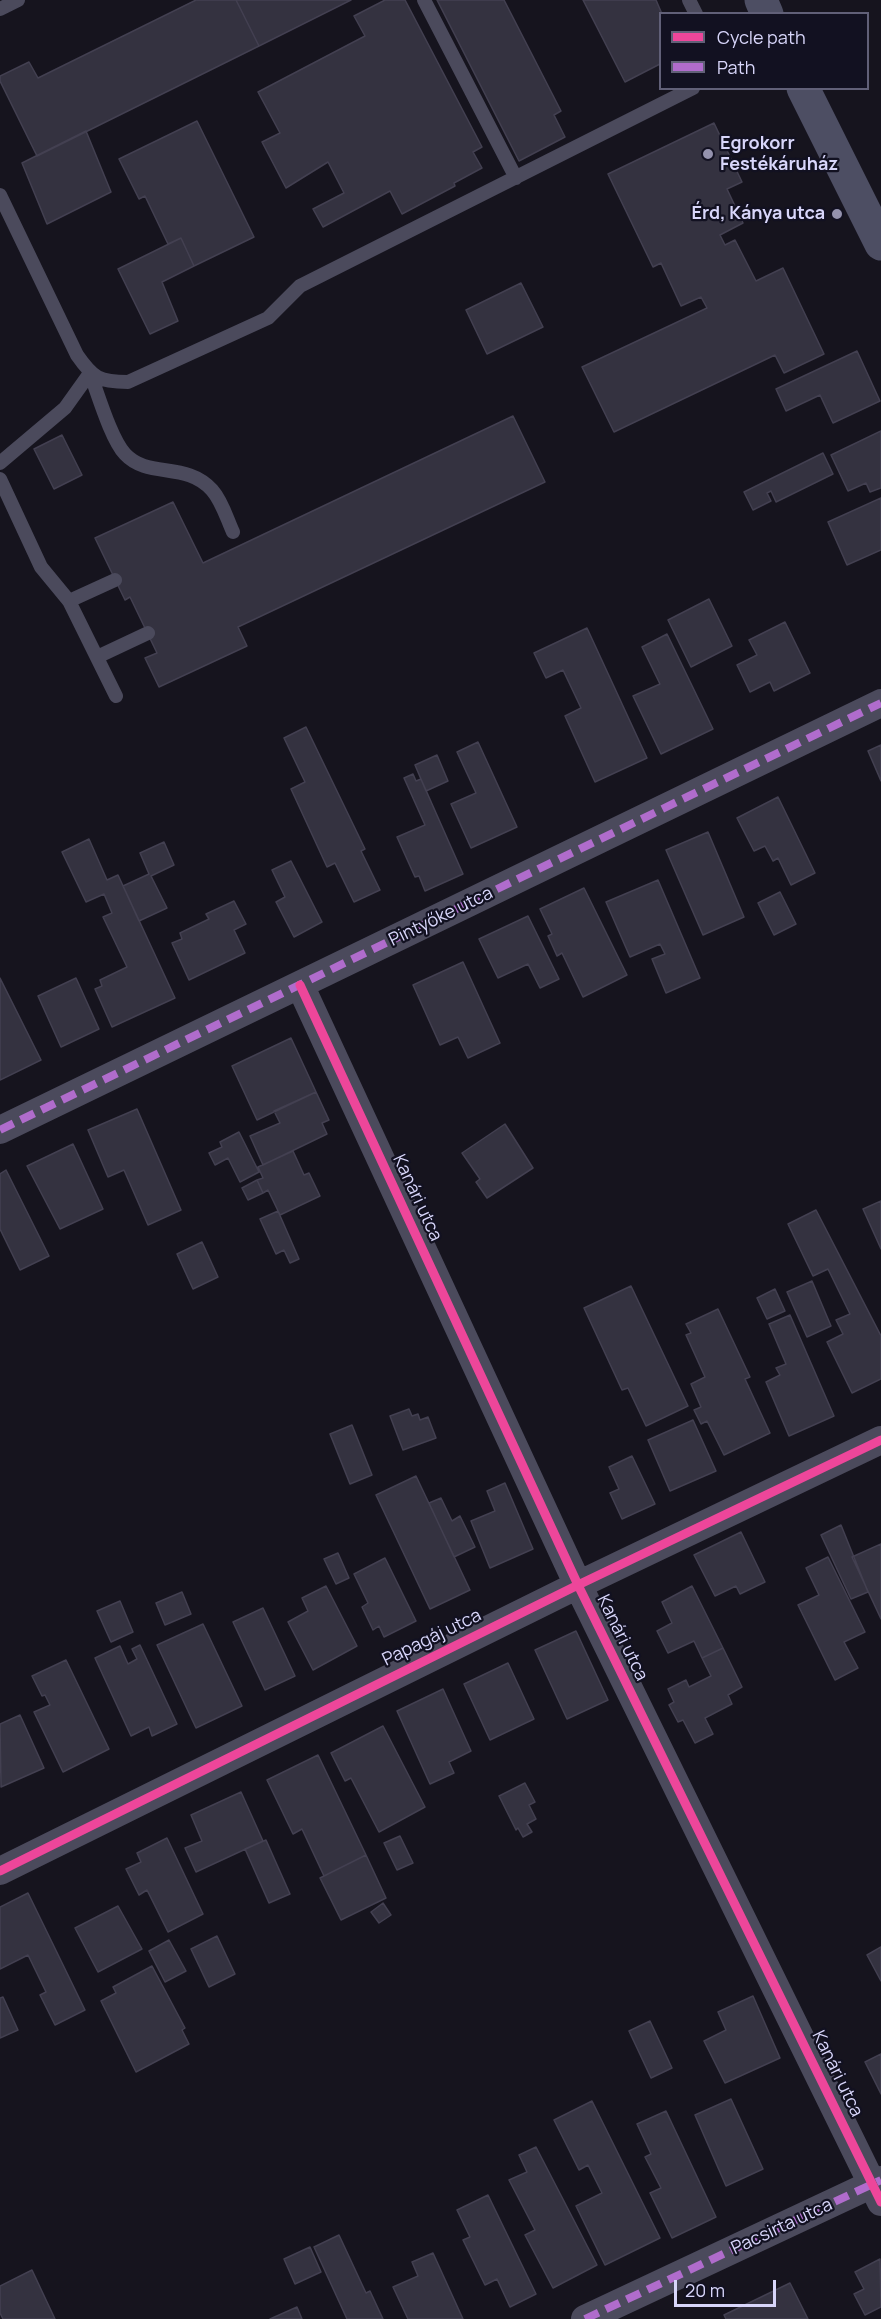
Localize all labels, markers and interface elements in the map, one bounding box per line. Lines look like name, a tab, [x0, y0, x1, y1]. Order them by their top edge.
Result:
legend	[659, 12, 869, 90]
text: Cycle path	[717, 25, 806, 49]
text: Path	[717, 55, 755, 79]
place label: Egrokorr Festékáruház	[720, 133, 838, 176]
marker: Egrokorr Festékáruház	[701, 147, 715, 161]
place label: Érd, Kánya utca	[692, 203, 825, 225]
marker: Érd, Kánya utca	[830, 207, 844, 221]
street label: Pintyőke utca	[386, 883, 496, 951]
street label: Kanári utca	[388, 1151, 446, 1245]
street label: Kanári utca	[592, 1591, 652, 1685]
street label: Papagáj utca	[379, 1605, 485, 1671]
street label: Kanári utca	[807, 2027, 867, 2121]
street label: Pacsirta utca	[728, 2194, 836, 2260]
scale bar	[677, 2268, 779, 2306]
text: 20 m	[685, 2278, 725, 2302]

